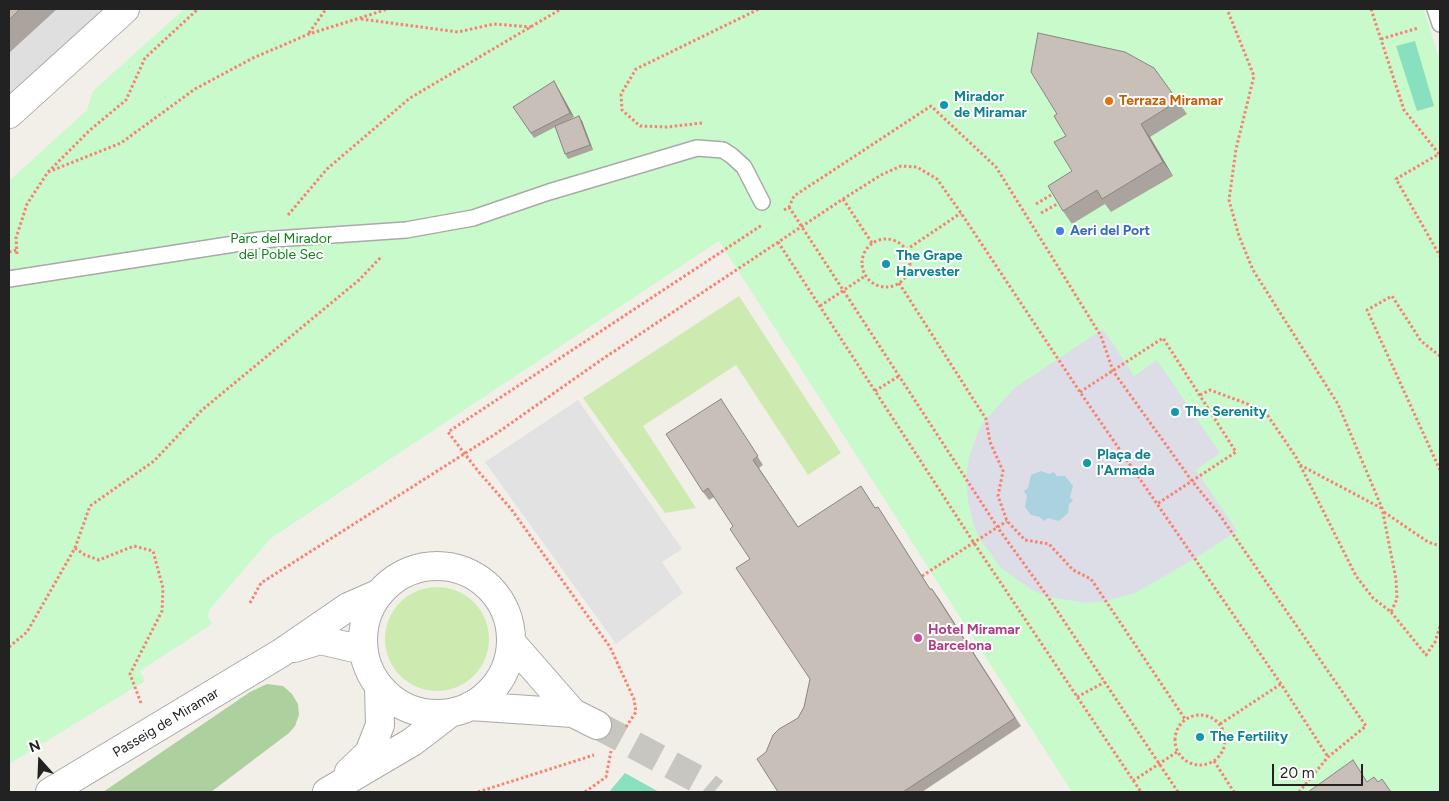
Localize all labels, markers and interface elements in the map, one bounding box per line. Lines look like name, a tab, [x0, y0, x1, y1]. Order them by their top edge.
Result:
place label: Mirador de Miramar	[954, 89, 1027, 121]
place label: Terraza Miramar	[1119, 93, 1223, 109]
marker: Terraza Miramar	[1103, 95, 1115, 107]
marker: Mirador de Miramar	[938, 99, 950, 111]
place label: Aeri del Port	[1070, 223, 1150, 239]
marker: Aeri del Port	[1054, 225, 1066, 237]
park label: Parc del Mirador del Poble Sec	[230, 231, 332, 264]
place label: The Grape Harvester	[896, 248, 963, 280]
marker: The Grape Harvester	[880, 258, 892, 270]
place label: The Serenity	[1185, 404, 1267, 420]
marker: The Serenity	[1169, 406, 1181, 418]
place label: Plaça de l'Armada	[1097, 447, 1155, 480]
marker: Plaça de l'Armada	[1081, 457, 1093, 469]
place label: Hotel Miramar Barcelona	[928, 622, 1020, 654]
marker: Hotel Miramar Barcelona	[912, 632, 924, 644]
street label: Passeig de Miramar	[110, 685, 222, 761]
place label: The Fertility	[1210, 729, 1288, 745]
marker: The Fertility	[1194, 731, 1206, 743]
north arrow	[15, 736, 65, 786]
text: N	[27, 737, 43, 756]
scale bar	[1274, 754, 1365, 786]
text: 20 m	[1280, 764, 1314, 782]

